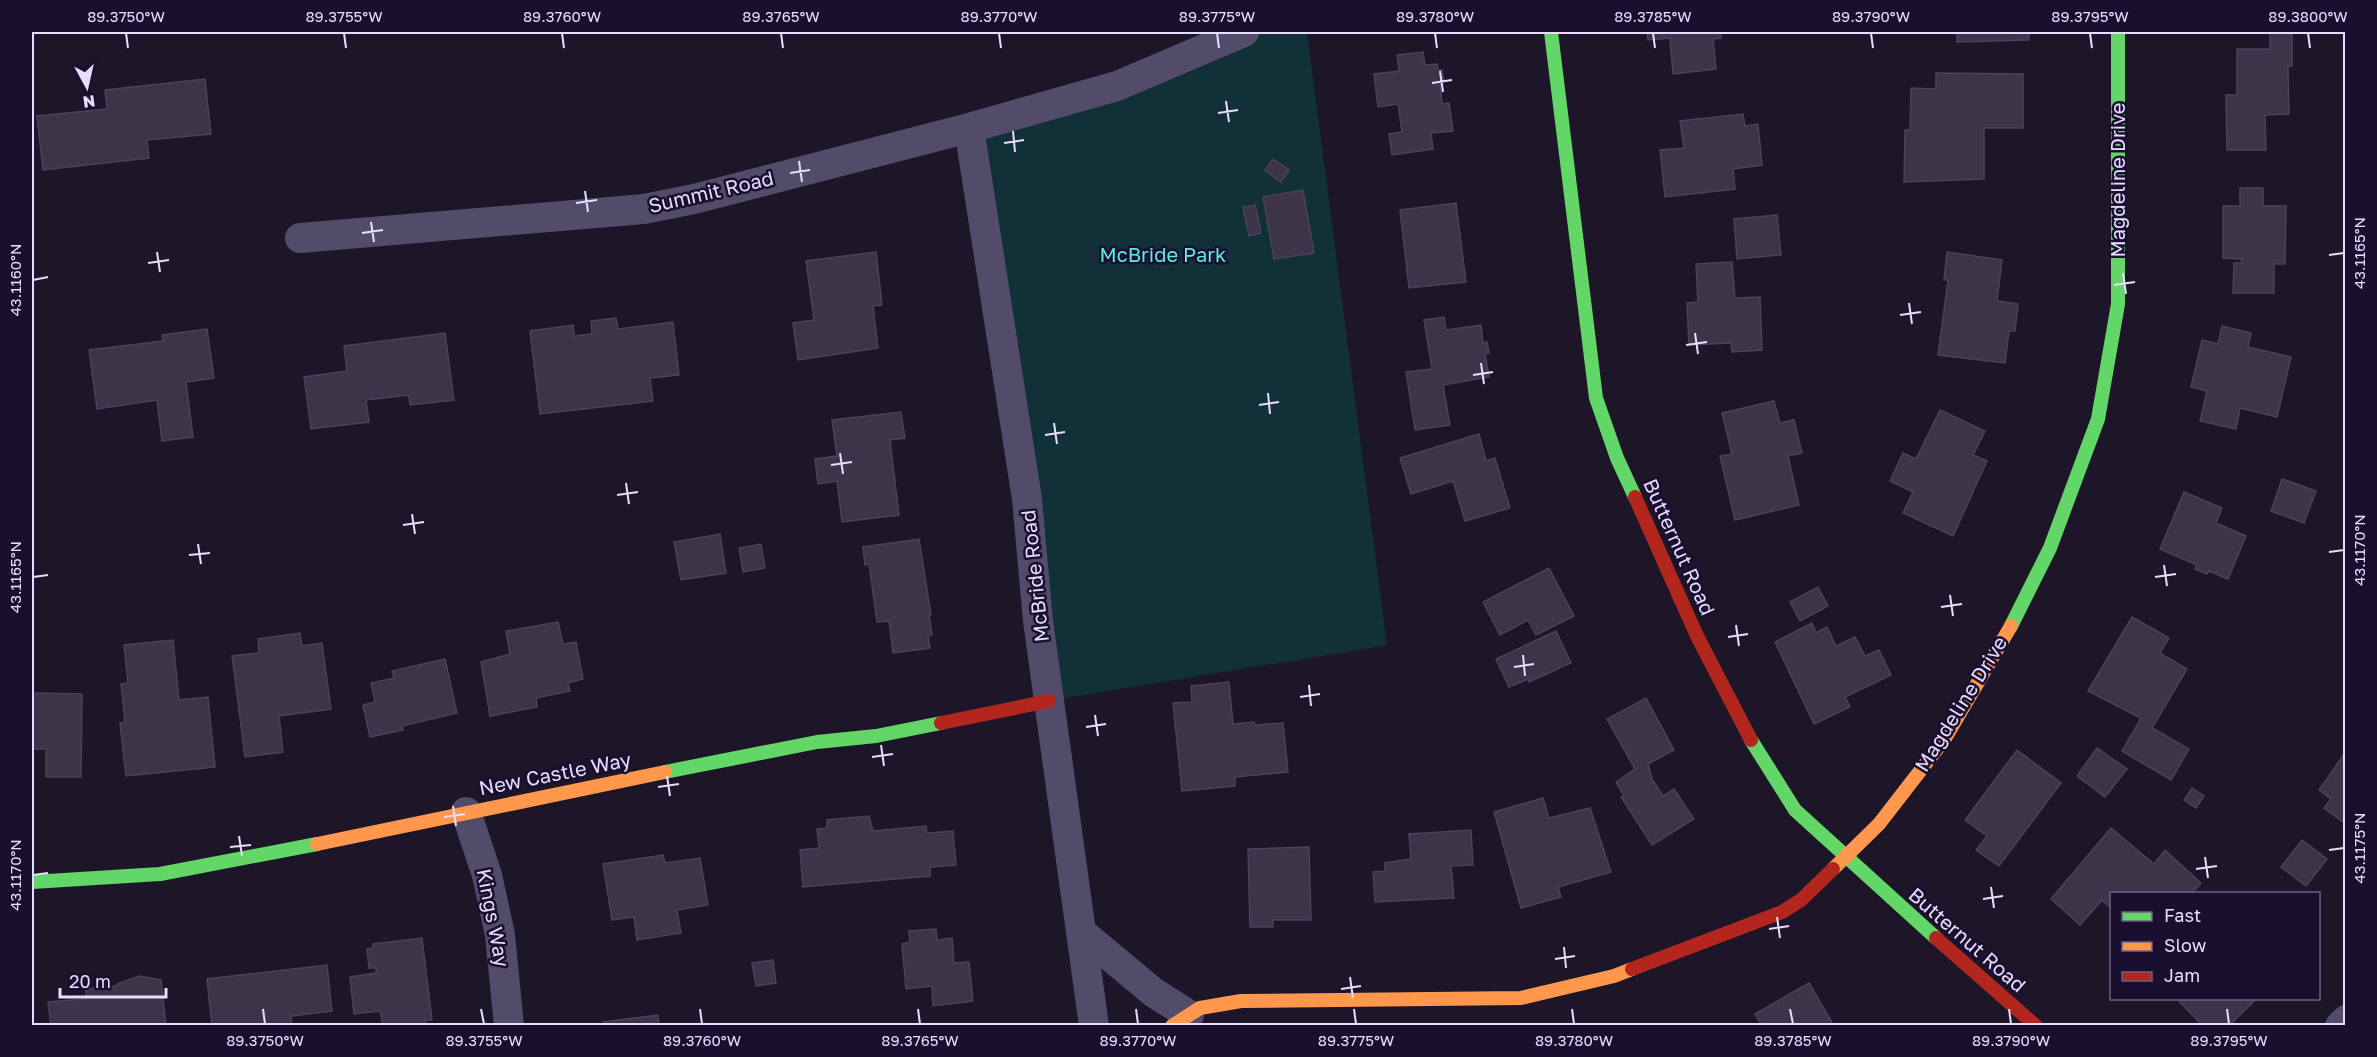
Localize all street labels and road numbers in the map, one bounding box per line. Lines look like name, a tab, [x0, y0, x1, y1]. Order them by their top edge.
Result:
street label: Magdeline Drive	[2105, 103, 2129, 257]
street label: Summit Road	[646, 165, 776, 217]
street label: Butternut Road	[1639, 475, 1721, 619]
street label: McBride Road	[1015, 509, 1053, 643]
street label: Magdeline Drive	[1909, 631, 2011, 776]
street label: New Castle Way	[477, 746, 633, 800]
street label: Kings Way	[473, 866, 515, 969]
street label: Butternut Road	[1904, 882, 2031, 997]

